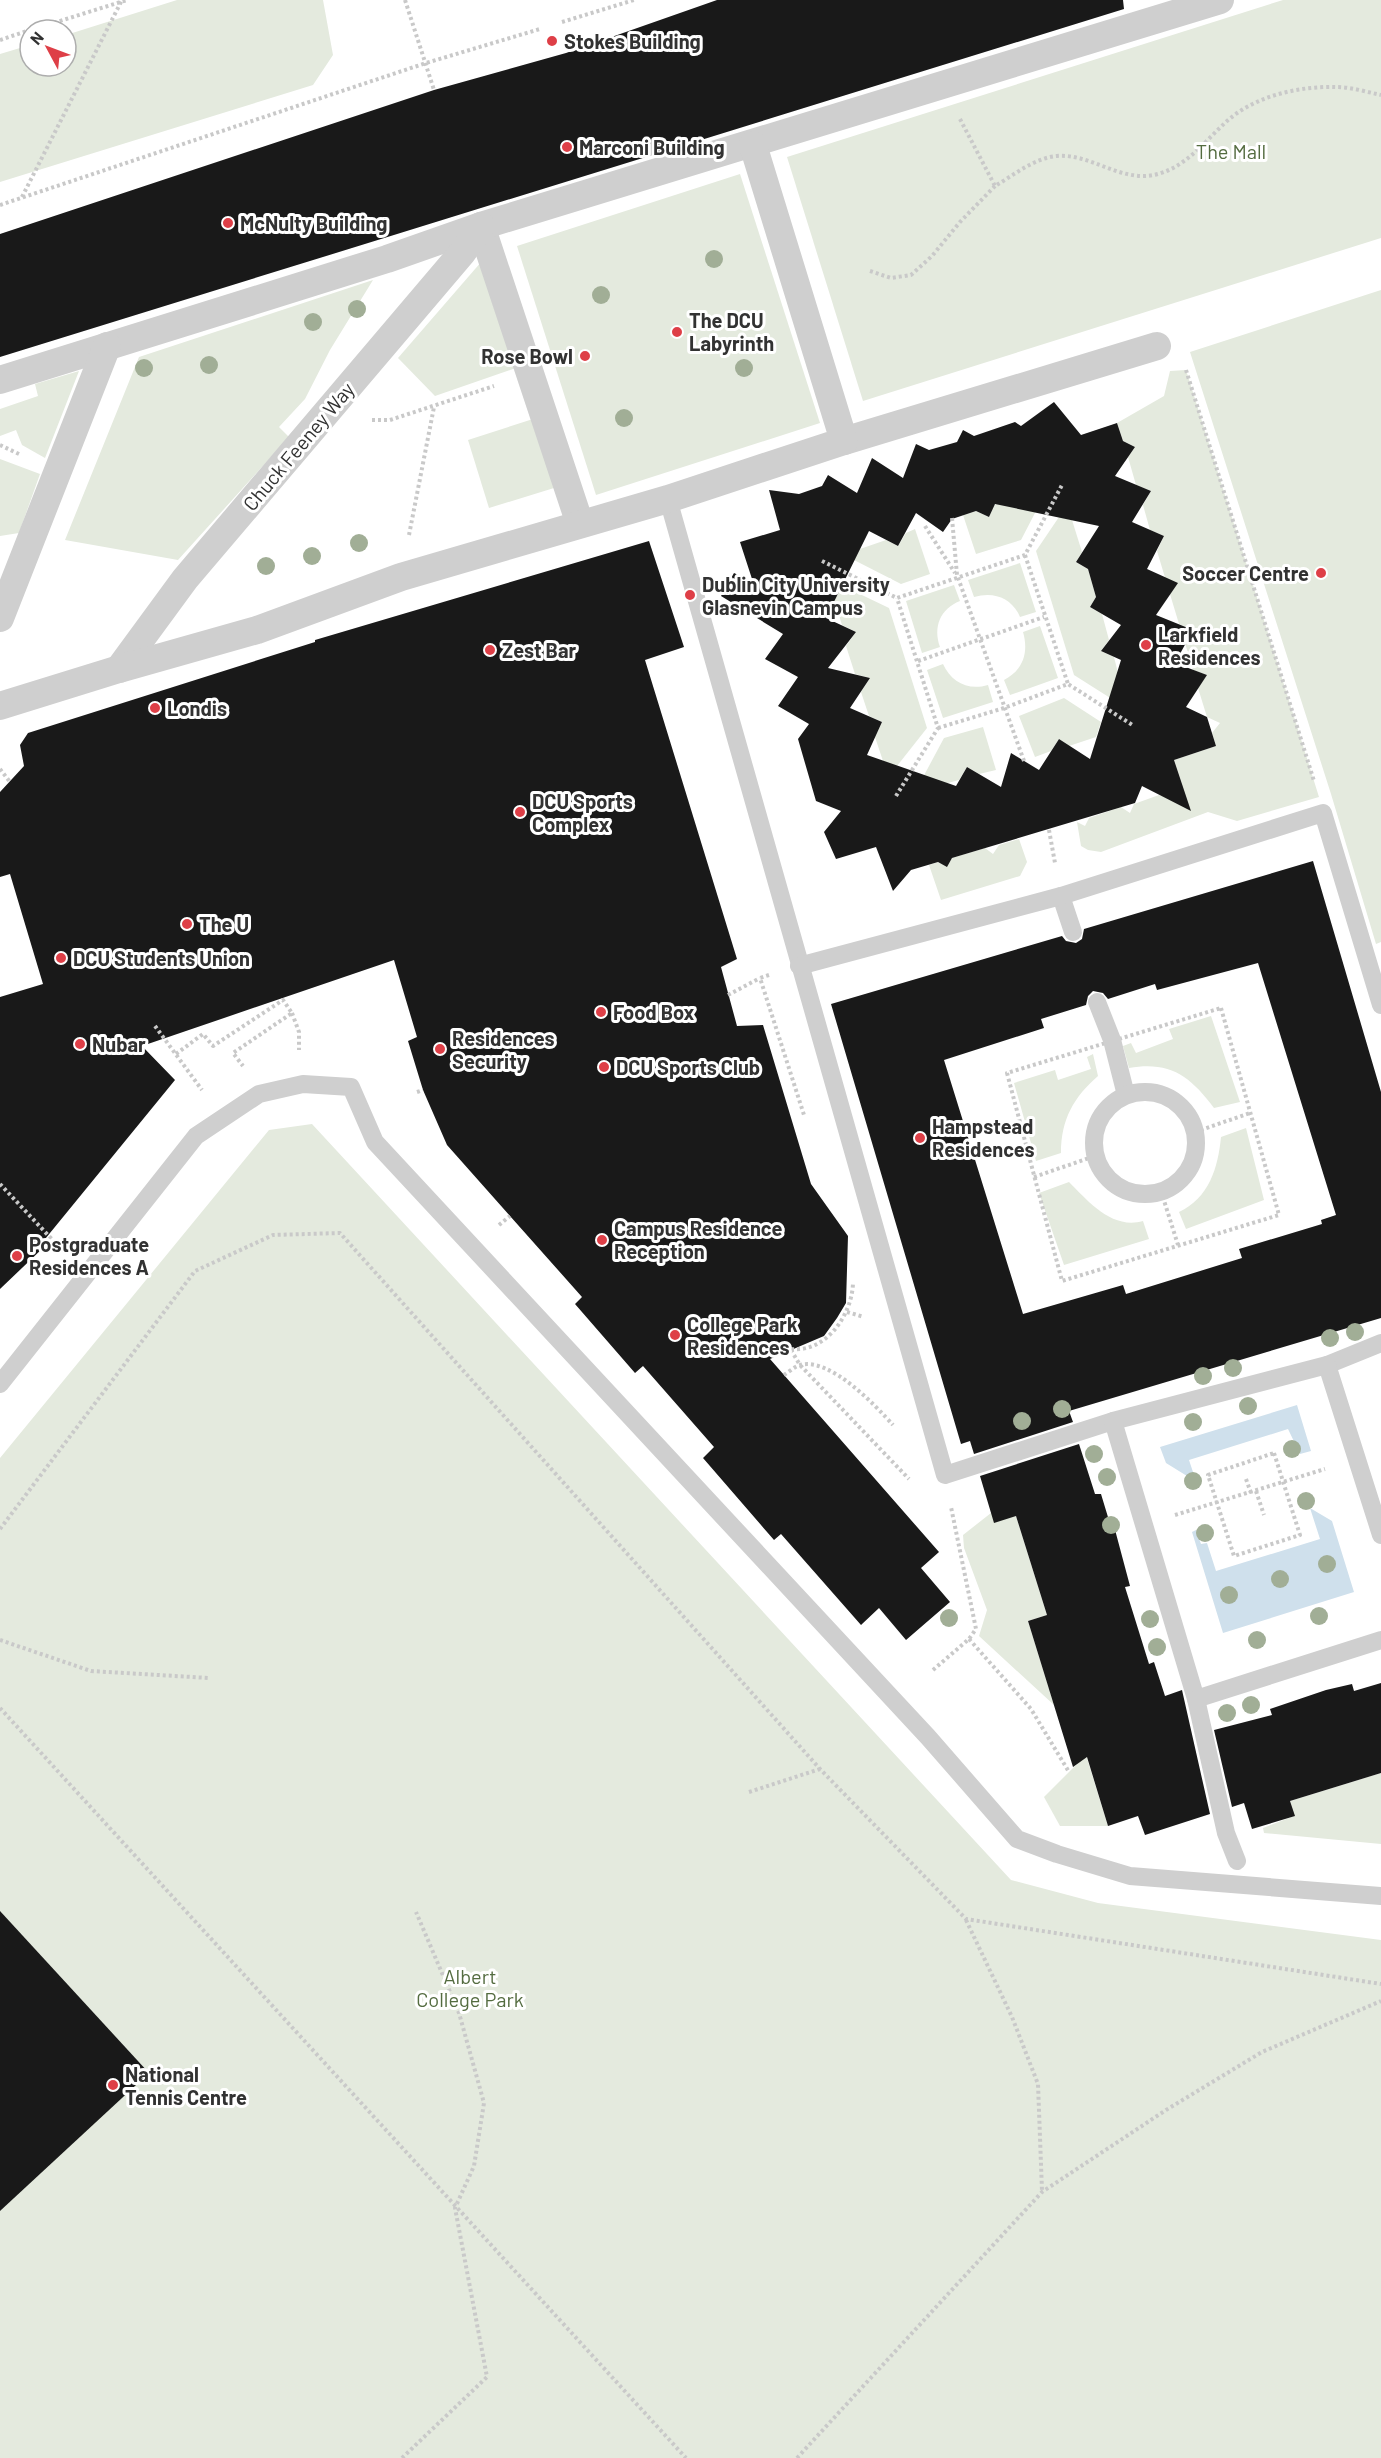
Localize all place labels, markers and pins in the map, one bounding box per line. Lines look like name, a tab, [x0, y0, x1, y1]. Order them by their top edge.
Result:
place label: Stokes Building	[564, 29, 701, 53]
marker: Stokes Building	[545, 34, 559, 48]
place label: Marconi Building	[579, 135, 725, 159]
marker: Marconi Building	[560, 140, 574, 154]
place label: McNulty Building	[240, 211, 387, 235]
marker: McNulty Building	[221, 216, 235, 230]
place label: The DCU Labyrinth	[689, 308, 774, 355]
marker: The DCU Labyrinth	[670, 325, 684, 339]
place label: Rose Bowl	[481, 344, 573, 368]
marker: Rose Bowl	[578, 349, 592, 363]
place label: Soccer Centre	[1182, 561, 1309, 585]
marker: Soccer Centre	[1314, 566, 1328, 580]
place label: Dublin City University Glasnevin Campus	[702, 572, 890, 619]
marker: Dublin City University Glasnevin Campus	[683, 588, 697, 602]
place label: Larkfield Residences	[1158, 622, 1261, 669]
place label: Zest Bar	[502, 638, 576, 662]
marker: Larkfield Residences	[1139, 638, 1153, 652]
marker: Zest Bar	[483, 643, 497, 657]
place label: Londis	[167, 696, 227, 720]
marker: Londis	[148, 701, 162, 715]
place label: DCU Sports Complex	[532, 789, 633, 836]
marker: DCU Sports Complex	[513, 805, 527, 819]
place label: The U	[199, 912, 249, 936]
marker: The U	[180, 917, 194, 931]
place label: DCU Students Union	[73, 946, 250, 970]
marker: DCU Students Union	[54, 951, 68, 965]
place label: Food Box	[613, 1000, 695, 1024]
marker: Food Box	[594, 1005, 608, 1019]
place label: Residences Security	[452, 1026, 555, 1073]
place label: Nubar	[92, 1032, 146, 1056]
marker: Nubar	[73, 1037, 87, 1051]
marker: Residences Security	[433, 1042, 447, 1056]
place label: DCU Sports Club	[616, 1055, 760, 1079]
marker: DCU Sports Club	[597, 1060, 611, 1074]
place label: Hampstead Residences	[932, 1114, 1035, 1161]
marker: Hampstead Residences	[913, 1131, 927, 1145]
place label: Campus Residence Reception	[614, 1216, 782, 1263]
place label: Postgraduate Residences A	[29, 1232, 149, 1279]
marker: Campus Residence Reception	[595, 1233, 609, 1247]
marker: Postgraduate Residences A	[10, 1249, 24, 1263]
place label: College Park Residences	[687, 1312, 798, 1359]
marker: College Park Residences	[668, 1328, 682, 1342]
place label: National Tennis Centre	[125, 2062, 247, 2109]
marker: National Tennis Centre	[106, 2078, 120, 2092]

